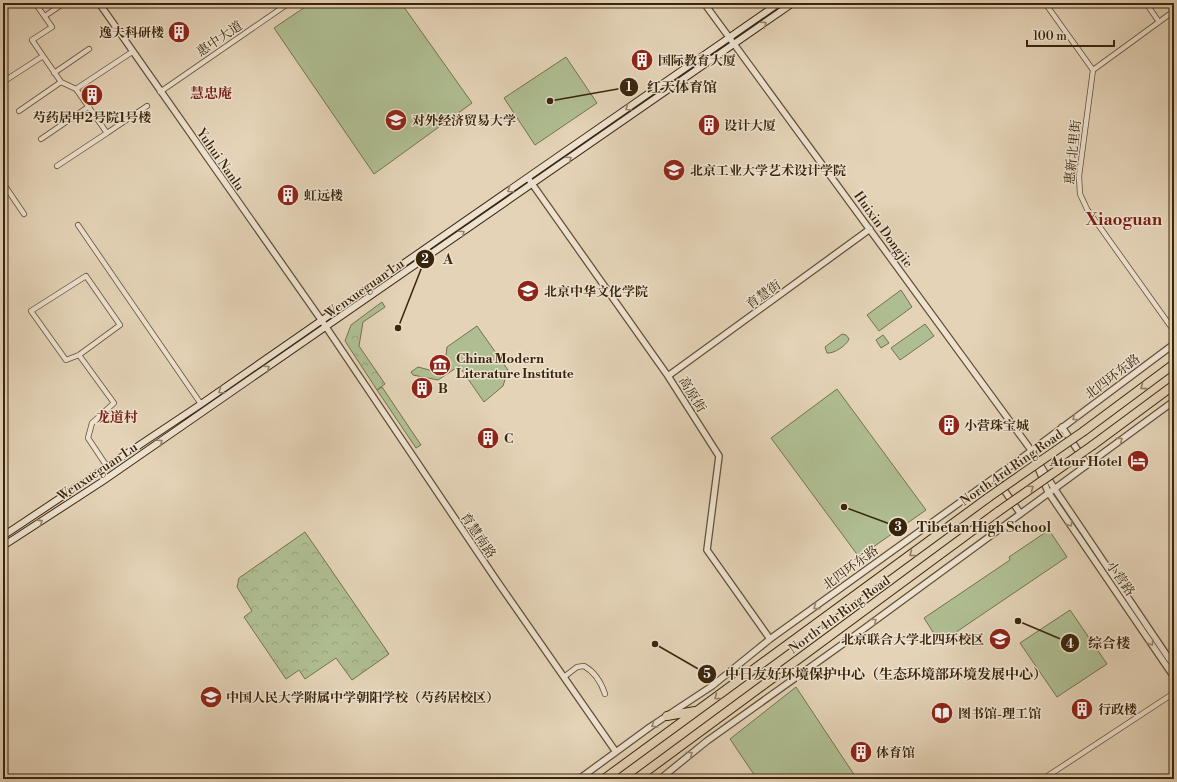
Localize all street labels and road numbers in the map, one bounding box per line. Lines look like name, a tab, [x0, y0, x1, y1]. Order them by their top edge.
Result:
street label: 惠中大道	[194, 18, 246, 60]
street label: 惠新北里街	[1062, 119, 1084, 185]
street label: Yuhui Nanlu	[192, 125, 248, 194]
street label: Huixin Dongjie	[850, 188, 916, 271]
street label: Wenxueguan Lu	[321, 255, 408, 323]
street label: 育慧街	[743, 277, 784, 313]
street label: 北四环东路	[1082, 351, 1143, 403]
street label: 高原街	[675, 374, 709, 415]
street label: North 4rd Ring Road	[957, 426, 1067, 509]
street label: Wenxueguan Lu	[54, 439, 141, 505]
street label: 育慧南路	[457, 510, 499, 562]
street label: 北四环东路	[820, 542, 882, 593]
street label: 小营路	[1102, 558, 1138, 599]
street label: North 4th Ring Road	[786, 572, 894, 657]

